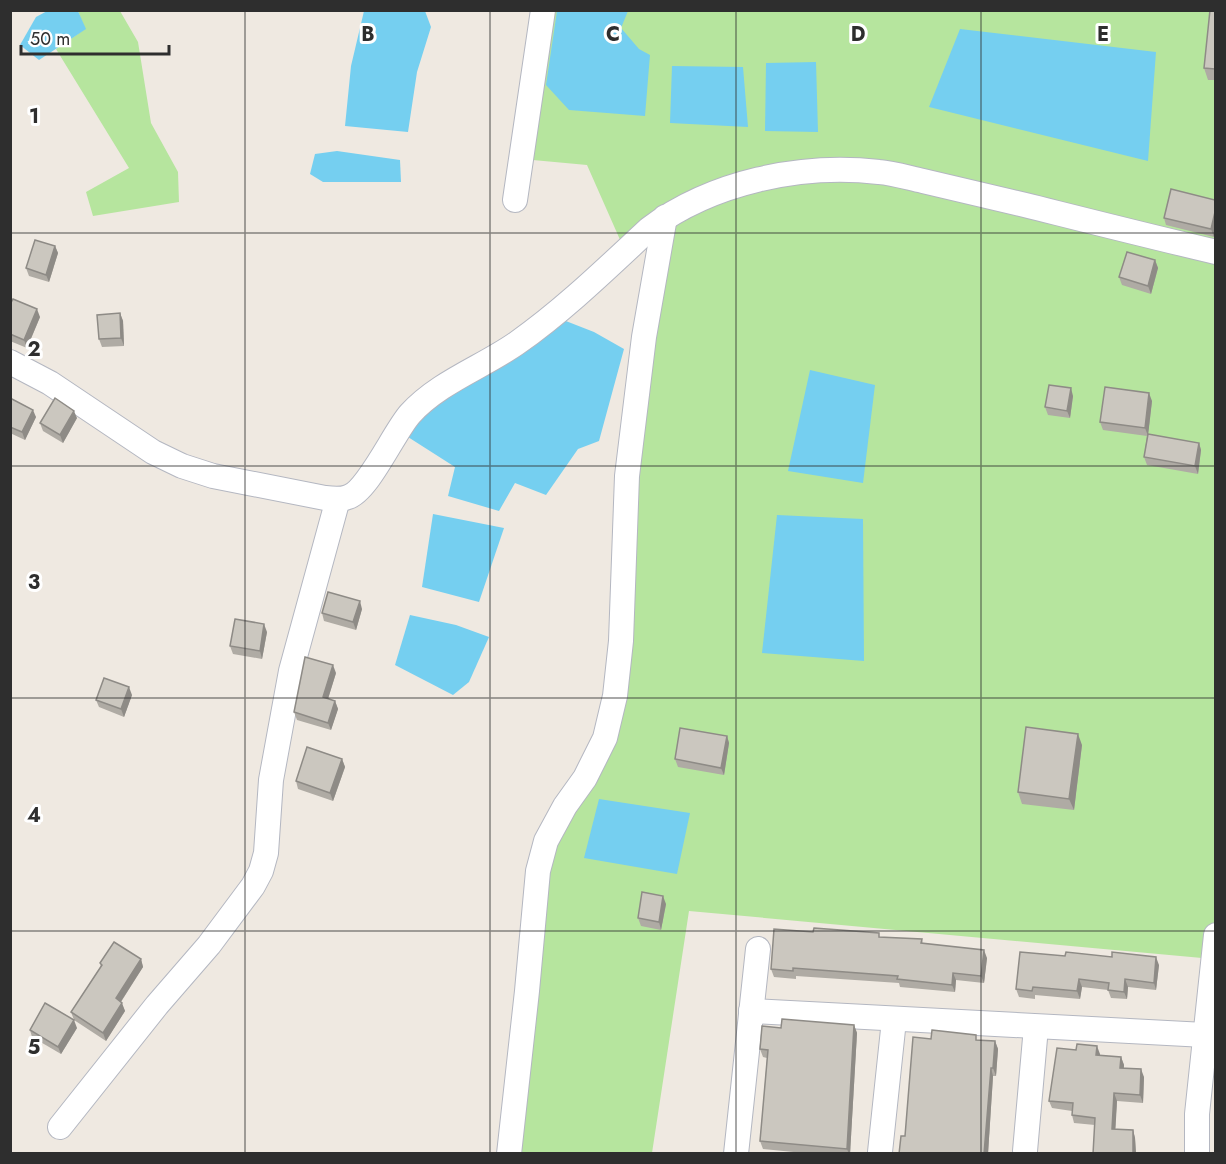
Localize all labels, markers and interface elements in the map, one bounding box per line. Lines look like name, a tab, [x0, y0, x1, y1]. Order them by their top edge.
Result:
scale bar	[21, 18, 170, 56]
text: B	[361, 20, 375, 49]
text: C	[606, 20, 620, 49]
text: D	[851, 20, 865, 49]
text: E	[1097, 20, 1109, 49]
text: 50 m	[30, 26, 70, 52]
text: 1	[29, 102, 39, 131]
text: 2	[27, 335, 41, 364]
text: 3	[28, 568, 40, 597]
text: 4	[27, 801, 41, 830]
text: 5	[28, 1033, 41, 1062]

